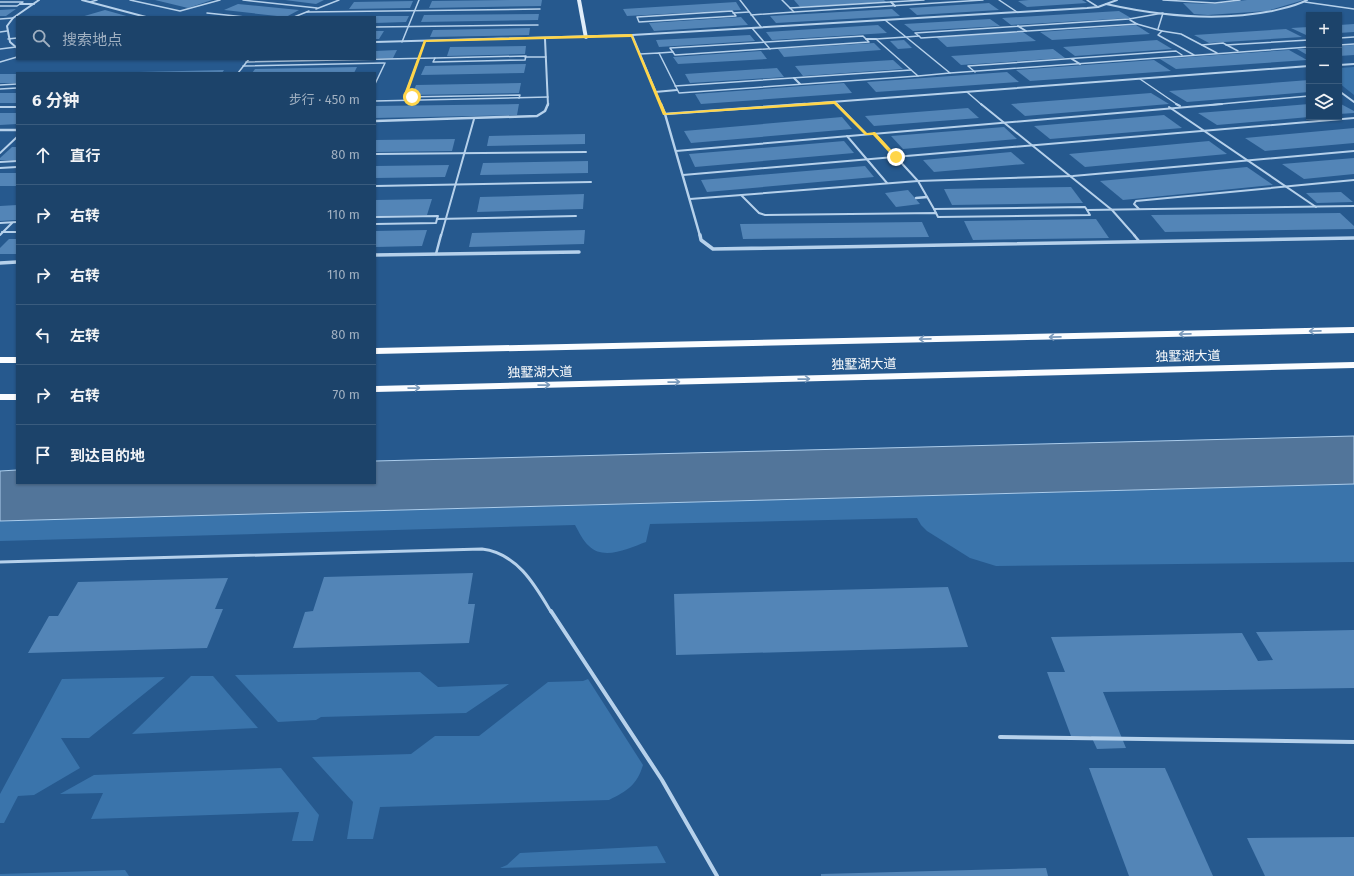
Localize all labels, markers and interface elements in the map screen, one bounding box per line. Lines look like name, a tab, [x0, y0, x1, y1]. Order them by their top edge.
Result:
map controls	[1306, 12, 1342, 120]
button: +	[1306, 12, 1342, 48]
search box	[16, 16, 376, 60]
icon: search	[30, 27, 52, 49]
text: 搜索地点	[62, 31, 122, 49]
button: −	[1306, 48, 1342, 84]
button: layers	[1306, 84, 1342, 120]
route start	[403, 88, 421, 106]
text: 6 分钟	[32, 90, 80, 111]
text: 步行 · 450 m	[289, 92, 360, 107]
icon: ahead	[32, 144, 54, 166]
text: 直行	[70, 147, 100, 165]
text: 80 m	[331, 147, 360, 162]
route end	[887, 148, 905, 166]
icon: right	[32, 204, 54, 226]
text: 右转	[70, 207, 100, 225]
text: 110 m	[327, 207, 360, 222]
icon: right	[32, 264, 54, 286]
text: 右转	[70, 267, 100, 285]
text: 110 m	[327, 267, 360, 282]
icon: left	[32, 324, 54, 346]
text: 左转	[70, 327, 100, 345]
text: 80 m	[331, 327, 360, 342]
one-way arrow	[1309, 327, 1322, 335]
one-way arrow	[1179, 330, 1192, 338]
one-way arrow	[1049, 333, 1062, 340]
one-way arrow	[919, 335, 932, 343]
street label: 独墅湖大道	[1155, 348, 1221, 364]
street label: 独墅湖大道	[831, 356, 897, 372]
street label: 独墅湖大道	[507, 364, 573, 380]
one-way arrow	[797, 375, 810, 383]
one-way arrow	[667, 378, 680, 386]
one-way arrow	[537, 381, 550, 389]
icon: right	[32, 384, 54, 406]
one-way arrow	[407, 384, 420, 392]
text: 右转	[70, 387, 100, 405]
text: 70 m	[333, 387, 360, 402]
icon: arrive	[32, 444, 54, 466]
text: 到达目的地	[70, 447, 145, 465]

